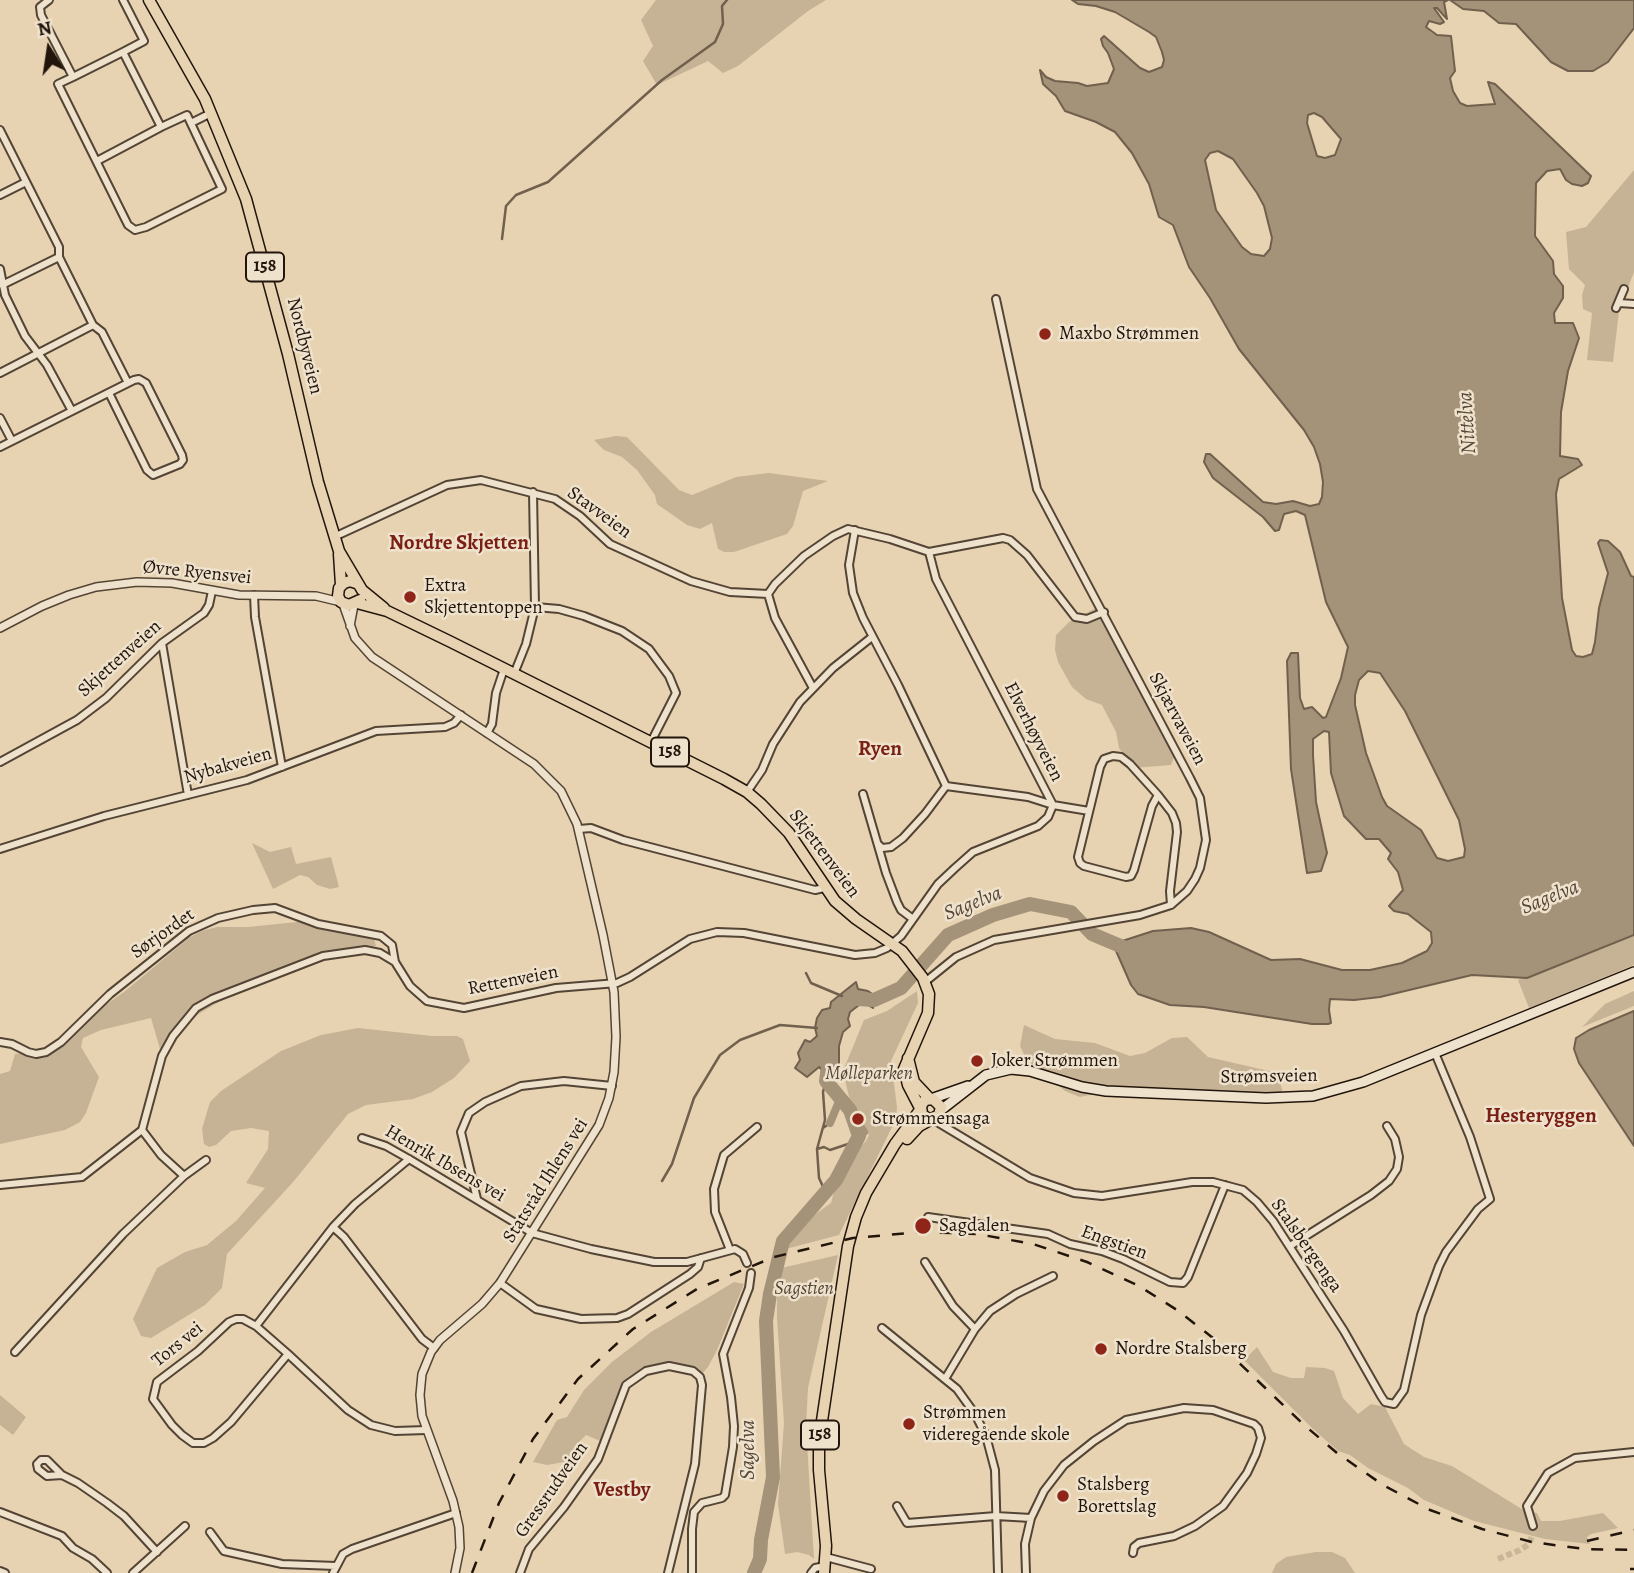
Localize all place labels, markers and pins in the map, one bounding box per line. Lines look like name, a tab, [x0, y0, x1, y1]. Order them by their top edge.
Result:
place label: Maxbo Strømmen	[1059, 323, 1199, 345]
marker: Maxbo Strømmen	[1037, 326, 1053, 342]
place label: Extra Skjettentoppen	[424, 575, 543, 619]
marker: Extra Skjettentoppen	[402, 589, 418, 605]
place label: Joker Strømmen	[991, 1050, 1118, 1072]
marker: Joker Strømmen	[969, 1053, 985, 1069]
place label: Strømmensaga	[872, 1108, 990, 1130]
marker: Strømmensaga	[850, 1111, 866, 1127]
place label: Sagdalen	[939, 1215, 1010, 1237]
marker: Sagdalen	[913, 1216, 933, 1236]
place label: Nordre Stalsberg	[1115, 1338, 1247, 1360]
marker: Nordre Stalsberg	[1093, 1341, 1109, 1357]
place label: Strømmen videregående skole	[923, 1402, 1070, 1446]
marker: Strømmen videregående skole	[901, 1416, 917, 1432]
place label: Stalsberg Borettslag	[1077, 1474, 1156, 1518]
marker: Stalsberg Borettslag	[1055, 1488, 1071, 1504]

